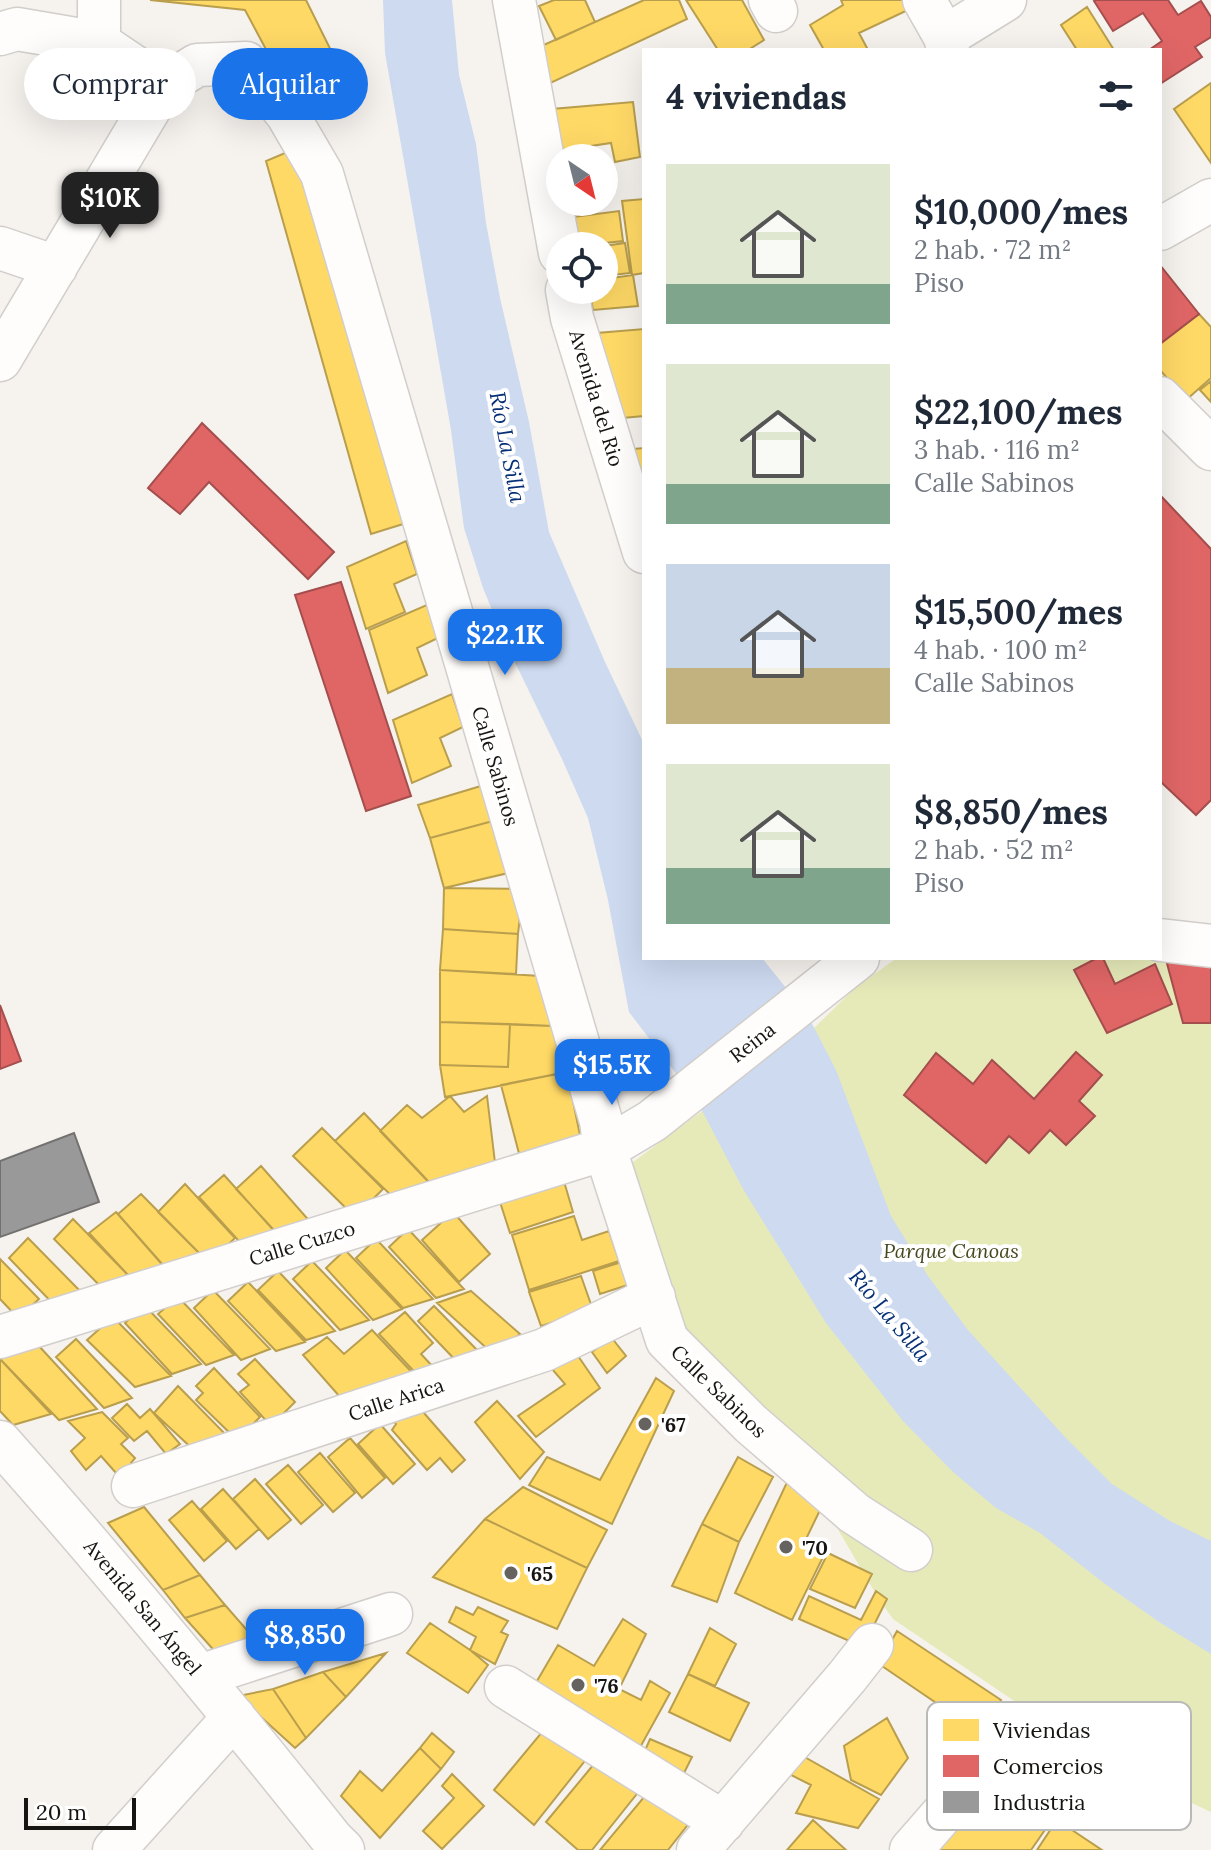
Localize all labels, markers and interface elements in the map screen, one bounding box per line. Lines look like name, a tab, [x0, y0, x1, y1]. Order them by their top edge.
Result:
chip: Comprar	[24, 48, 196, 120]
chip: Alquilar	[212, 48, 368, 120]
icon: filters	[1094, 74, 1138, 118]
text: 4 viviendas	[666, 75, 847, 118]
north arrow	[546, 144, 618, 216]
map controls	[546, 144, 618, 304]
pin: $10K	[63, 172, 157, 240]
text: $10K	[80, 181, 140, 214]
text: $10,000/mes	[914, 190, 1128, 233]
icon: home	[730, 196, 826, 292]
button: locate	[546, 232, 618, 304]
text: 2 hab. · 72 m²	[914, 233, 1072, 266]
text: Piso	[914, 266, 964, 299]
street label: Avenida del Rio	[564, 326, 630, 469]
water label: Río La Silla	[483, 389, 533, 506]
text: $22,100/mes	[914, 390, 1122, 433]
icon: home	[730, 396, 826, 492]
text: 3 hab. · 116 m²	[914, 433, 1080, 466]
text: Calle Sabinos	[914, 466, 1074, 499]
text: $15,500/mes	[914, 590, 1123, 633]
icon: home	[730, 596, 826, 692]
pin: $22.1K	[440, 609, 570, 677]
text: $22.1K	[466, 618, 544, 651]
text: 4 hab. · 100 m²	[914, 633, 1087, 666]
text: Calle Sabinos	[914, 666, 1074, 699]
street label: Calle Sabinos	[467, 703, 525, 829]
text: $8,850/mes	[914, 790, 1108, 833]
icon: home	[730, 796, 826, 892]
text: 2 hab. · 52 m²	[914, 833, 1074, 866]
text: Piso	[914, 866, 964, 899]
street label: Reina	[724, 1016, 780, 1068]
pin: $15.5K	[547, 1039, 677, 1107]
text: $15.5K	[573, 1048, 651, 1081]
street label: Calle Cuzco	[246, 1215, 358, 1271]
park label: Parque Canoas	[883, 1238, 1019, 1263]
water label: Río La Silla	[843, 1263, 938, 1368]
street label: Calle Sabinos	[666, 1339, 772, 1443]
street label: Calle Arica	[345, 1372, 447, 1426]
place label: '67	[661, 1412, 686, 1437]
marker: '67	[636, 1415, 654, 1433]
street label: Avenida San Ángel	[78, 1533, 207, 1680]
place label: '70	[802, 1535, 828, 1560]
marker: '70	[777, 1538, 795, 1556]
place label: '65	[527, 1561, 553, 1586]
marker: '65	[502, 1564, 520, 1582]
pin: $8,850	[240, 1609, 370, 1677]
text: $8,850	[264, 1618, 346, 1651]
place label: '76	[594, 1673, 619, 1698]
marker: '76	[569, 1676, 587, 1694]
legend	[927, 1702, 1191, 1830]
text: Viviendas	[992, 1716, 1090, 1744]
text: Comercios	[993, 1752, 1103, 1780]
text: Industria	[993, 1788, 1086, 1816]
scale bar	[24, 1794, 136, 1830]
text: 20 m	[36, 1798, 87, 1826]

